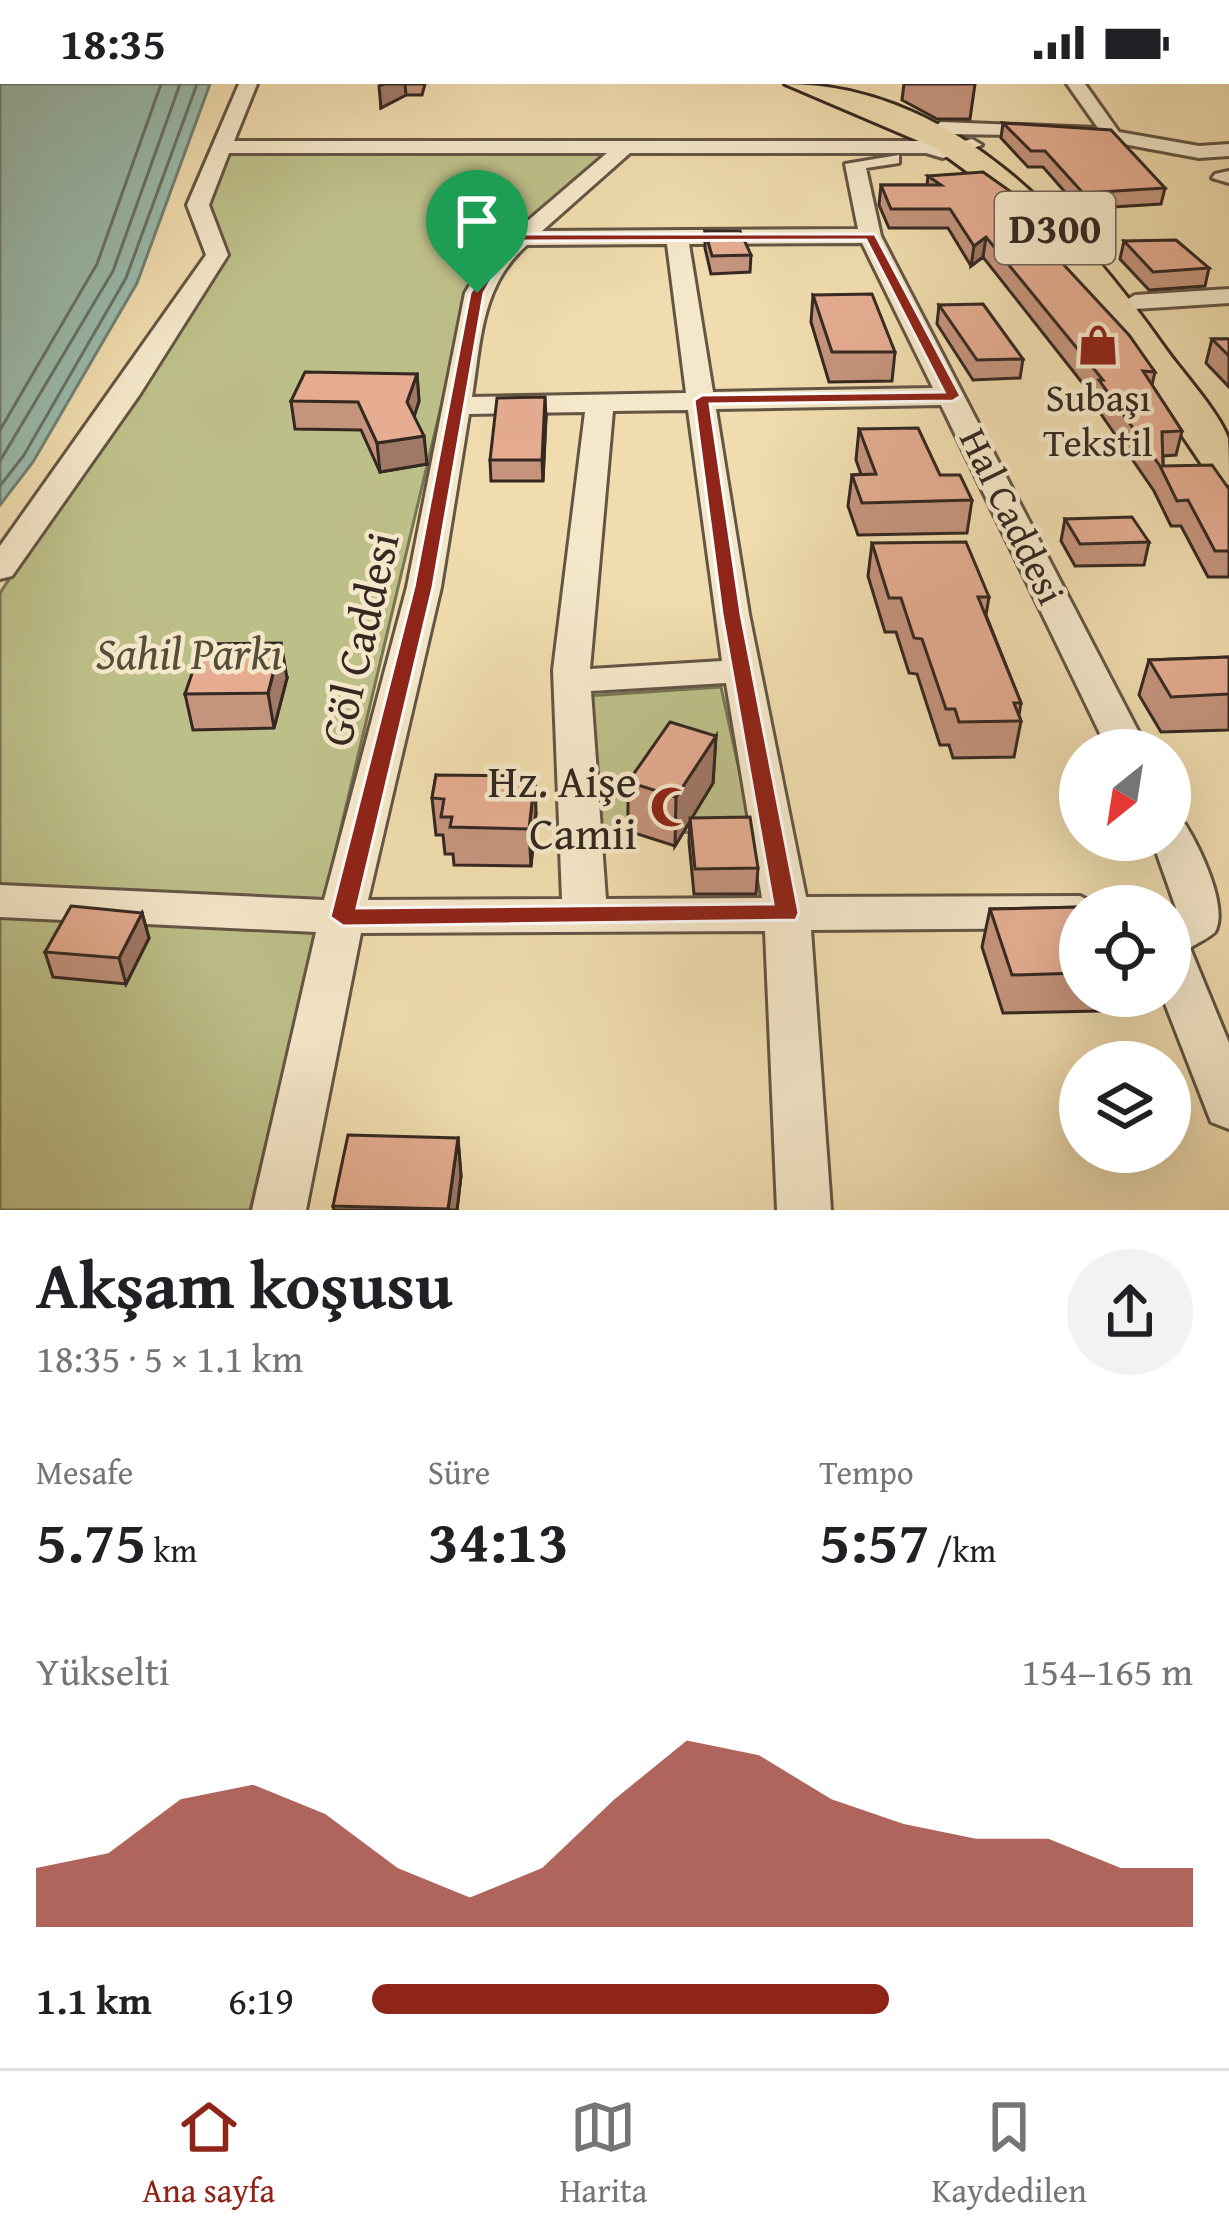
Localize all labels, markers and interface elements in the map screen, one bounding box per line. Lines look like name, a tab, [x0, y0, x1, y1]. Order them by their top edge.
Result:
text: 18:35	[60, 10, 166, 75]
pin	[426, 170, 528, 293]
icon: arrive	[444, 188, 510, 254]
road number: D300	[995, 192, 1115, 264]
shop icon: Subaşı Tekstil	[1075, 322, 1121, 368]
place label: Subaşı Tekstil	[1043, 368, 1153, 470]
street label: Hal Caddesi	[946, 418, 1081, 614]
street label: Göl Caddesi	[302, 526, 415, 752]
park label: Sahil Parkı	[96, 620, 282, 685]
north arrow	[1059, 729, 1191, 861]
map controls	[1059, 729, 1191, 1173]
place label: Hz. Aişe Camii	[488, 748, 637, 865]
mosque icon: Hz. Aişe Camii	[648, 784, 694, 830]
button: locate	[1059, 885, 1191, 1017]
button: layers	[1059, 1041, 1191, 1173]
text: Akşam koşusu	[36, 1235, 453, 1332]
button: share	[1067, 1249, 1193, 1375]
text: 18:35 · 5 × 1.1 km	[36, 1329, 303, 1386]
text: Mesafe	[36, 1448, 133, 1496]
text: Süre	[428, 1448, 490, 1496]
text: Tempo	[819, 1448, 914, 1496]
text: 5.75	[36, 1496, 146, 1584]
text: 34:13	[428, 1496, 569, 1584]
text: 5:57	[819, 1496, 930, 1584]
text: km	[146, 1526, 197, 1574]
text: /km	[930, 1526, 996, 1574]
text: Yükselti	[36, 1642, 170, 1699]
text: 154–165 m	[1021, 1642, 1193, 1699]
text: 1.1 km	[36, 1971, 152, 2028]
text: 6:19	[228, 1971, 294, 2028]
tab: Ana sayfa	[142, 2094, 275, 2214]
tab: Harita	[560, 2094, 647, 2214]
tab: Kaydedilen	[932, 2094, 1087, 2214]

